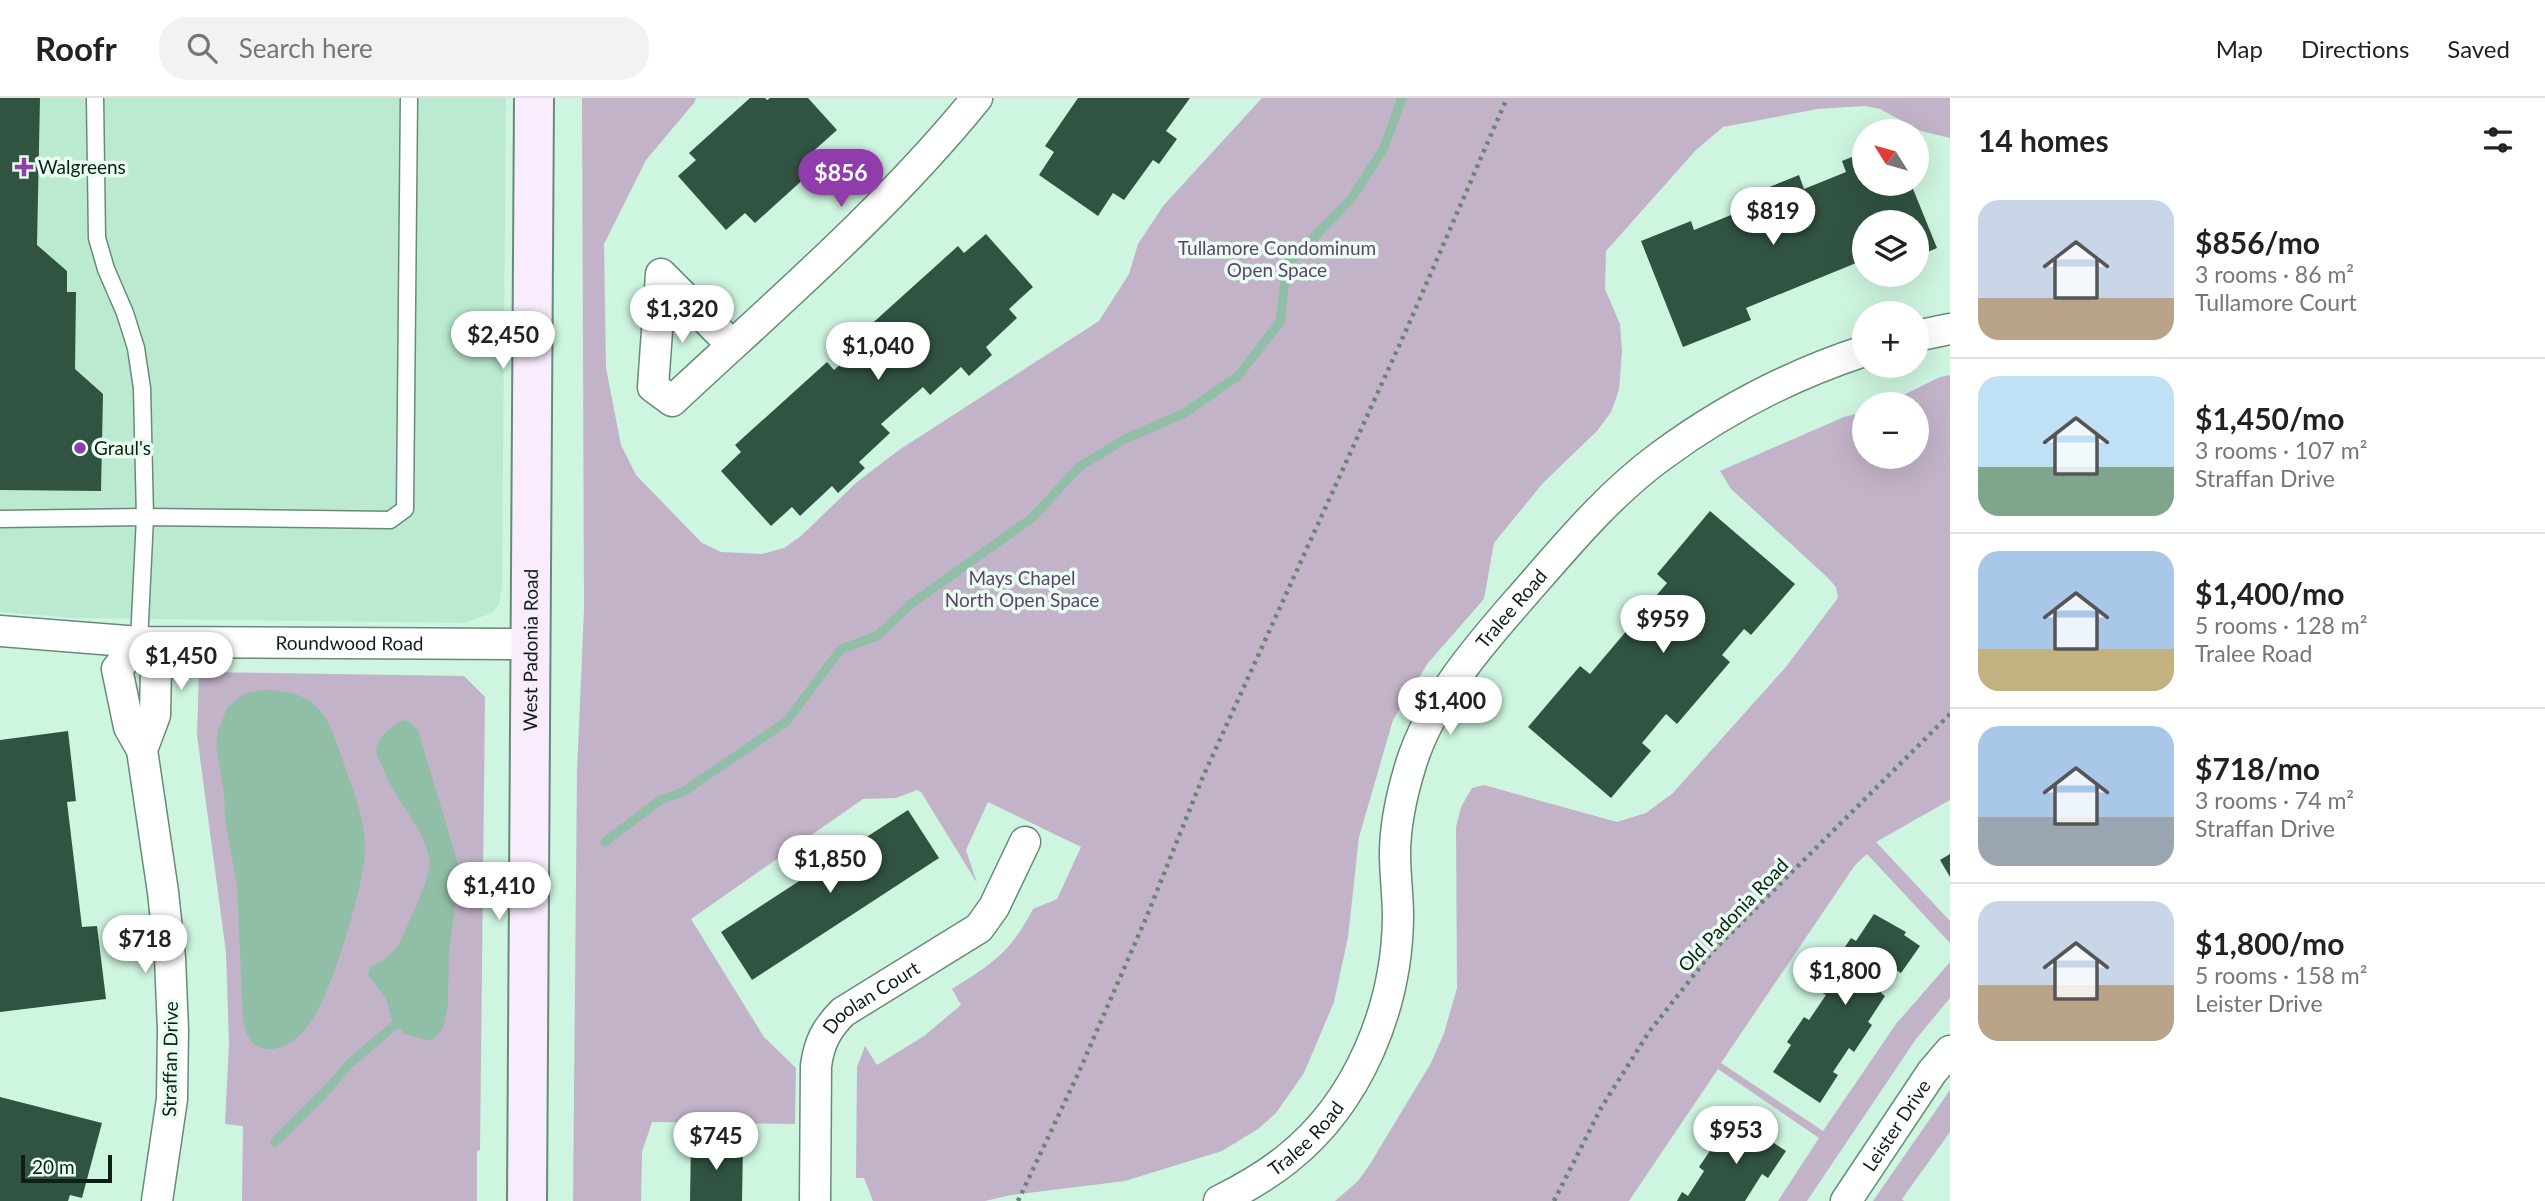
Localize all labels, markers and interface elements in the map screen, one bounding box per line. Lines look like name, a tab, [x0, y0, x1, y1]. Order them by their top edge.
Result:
search box	[159, 17, 649, 80]
text: Roofr	[35, 28, 117, 68]
icon: search	[183, 29, 221, 67]
text: Search here	[239, 32, 373, 64]
text: Map	[2216, 34, 2263, 63]
text: Directions	[2301, 34, 2409, 63]
text: Saved	[2447, 34, 2510, 63]
north arrow	[1852, 119, 1928, 196]
map controls	[1852, 119, 1929, 469]
icon: filters	[2479, 121, 2517, 159]
text: 14 homes	[1978, 122, 2109, 158]
pin: $856	[800, 150, 882, 209]
place label: Walgreens	[38, 155, 126, 178]
text: $856	[814, 158, 868, 186]
marker: Walgreens	[16, 159, 32, 175]
pin: $819	[1732, 188, 1814, 247]
text: $819	[1746, 196, 1800, 224]
button: layers	[1852, 210, 1929, 287]
text: $856/mo	[2195, 224, 2320, 260]
icon: home	[2034, 228, 2118, 312]
park label: Tullamore Condominum Open Space	[1178, 236, 1376, 281]
text: 3 rooms · 86 m²	[2195, 260, 2354, 288]
pin: $1,320	[625, 286, 739, 345]
text: Tullamore Court	[2195, 288, 2357, 316]
text: $1,320	[646, 294, 718, 322]
button: +	[1852, 301, 1929, 378]
pin: $2,450	[446, 312, 560, 371]
text: $2,450	[467, 320, 539, 348]
pin: $1,040	[821, 322, 935, 382]
text: $1,040	[842, 331, 914, 359]
button: −	[1852, 392, 1929, 469]
text: $1,450/mo	[2195, 400, 2344, 436]
icon: home	[2034, 404, 2118, 488]
place label: Graul's	[94, 436, 151, 459]
text: 3 rooms · 107 m²	[2195, 436, 2367, 464]
marker: Graul's	[72, 440, 88, 456]
text: Straffan Drive	[2195, 464, 2335, 492]
street label: Tralee Road	[1471, 564, 1551, 653]
park label: Mays Chapel North Open Space	[945, 566, 1099, 611]
street label: West Padonia Road	[518, 569, 542, 731]
text: $1,400/mo	[2195, 575, 2344, 611]
icon: home	[2034, 579, 2118, 663]
pin: $959	[1622, 596, 1704, 655]
text: $959	[1636, 604, 1690, 632]
text: 5 rooms · 128 m²	[2195, 611, 2367, 639]
street label: Roundwood Road	[276, 631, 424, 654]
pin: $1,450	[124, 632, 238, 692]
text: Tralee Road	[2195, 639, 2312, 667]
text: $1,450	[145, 641, 217, 669]
pin: $1,400	[1393, 678, 1507, 737]
text: $1,400	[1414, 686, 1486, 714]
text: $718/mo	[2195, 750, 2320, 786]
icon: home	[2034, 754, 2118, 838]
text: 3 rooms · 74 m²	[2195, 786, 2354, 814]
text: Straffan Drive	[2195, 814, 2335, 842]
pin: $1,850	[773, 836, 887, 895]
text: $1,850	[794, 844, 866, 872]
street label: Old Padonia Road	[1673, 853, 1793, 976]
pin: $1,410	[442, 862, 556, 922]
text: $1,410	[463, 871, 535, 899]
pin: $718	[104, 916, 186, 975]
text: $718	[118, 924, 172, 952]
text: $1,800/mo	[2195, 925, 2344, 961]
icon: home	[2034, 929, 2118, 1013]
pin: $1,800	[1788, 948, 1902, 1007]
street label: Doolan Court	[817, 956, 924, 1038]
text: $1,800	[1809, 956, 1881, 984]
text: 5 rooms · 158 m²	[2195, 961, 2367, 989]
text: Leister Drive	[2195, 989, 2323, 1017]
street label: Straffan Drive	[157, 1001, 182, 1117]
street label: Leister Drive	[1857, 1075, 1935, 1175]
street label: Tralee Road	[1264, 1096, 1348, 1180]
pin: $953	[1695, 1107, 1777, 1166]
pin: $745	[675, 1112, 757, 1172]
text: $953	[1709, 1115, 1763, 1143]
text: $745	[689, 1121, 743, 1149]
scale bar	[21, 1152, 112, 1184]
text: 20 m	[32, 1155, 75, 1178]

